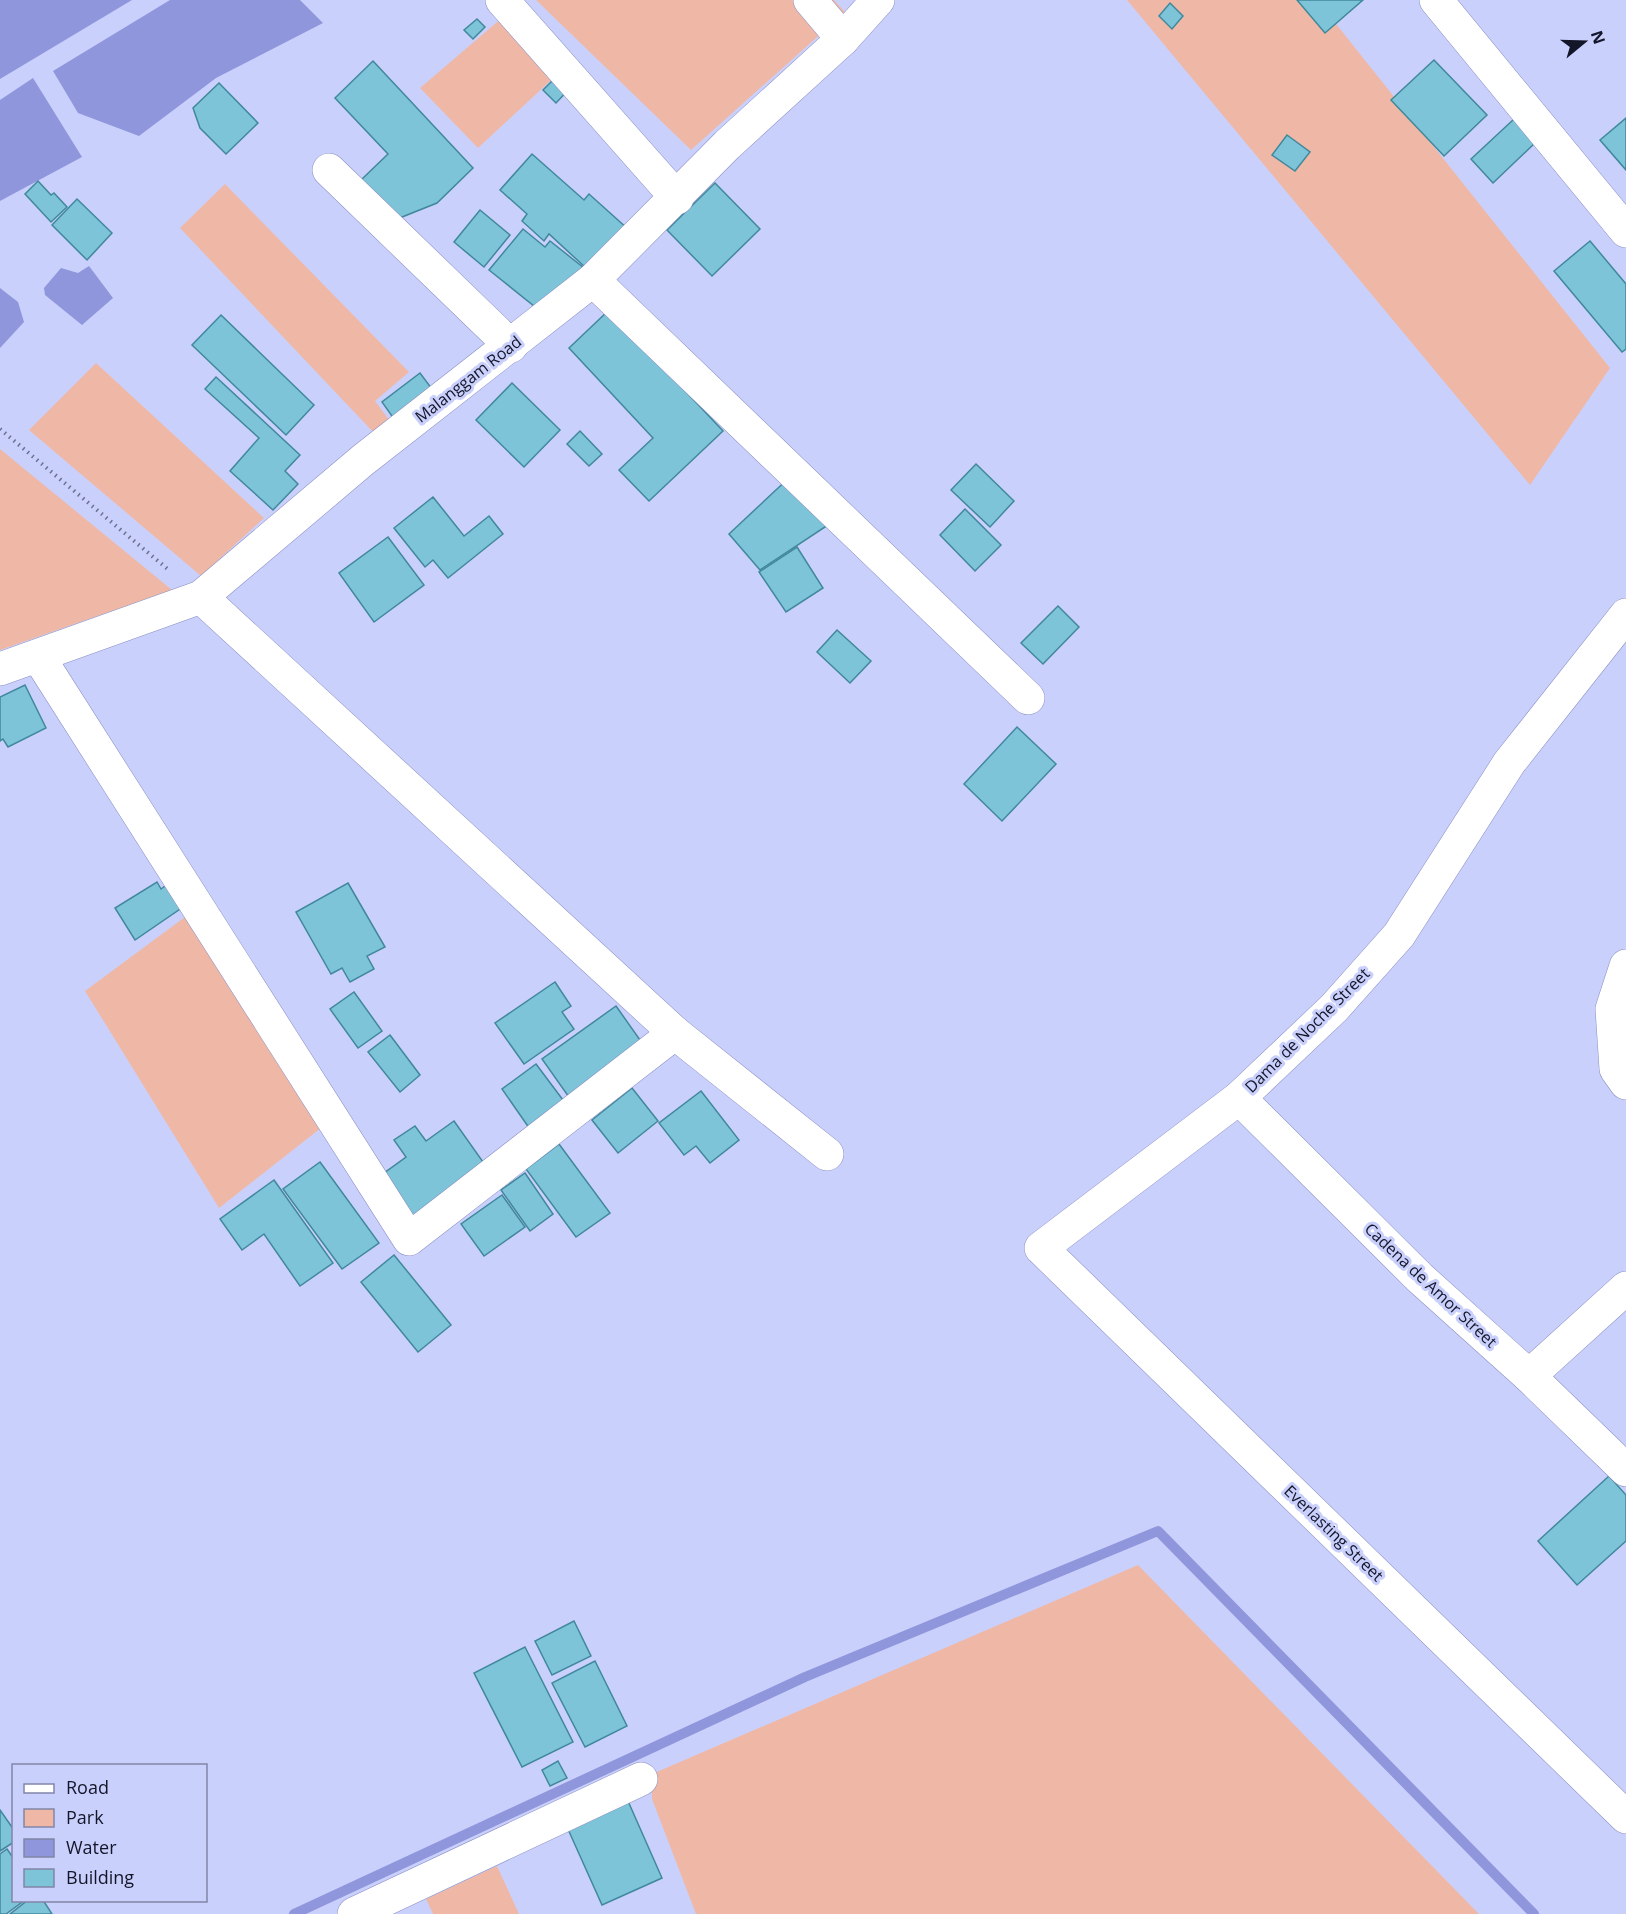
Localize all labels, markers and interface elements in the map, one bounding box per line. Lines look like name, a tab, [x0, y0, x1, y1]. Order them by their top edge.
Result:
north arrow	[1554, 12, 1614, 72]
text: N	[1586, 27, 1611, 47]
street label: Malanggam Road	[410, 330, 526, 428]
street label: Dama de Noche Street	[1240, 963, 1374, 1097]
street label: Cadena de Amor Street	[1360, 1218, 1502, 1352]
street label: Everlasting Street	[1280, 1480, 1389, 1586]
legend	[12, 1764, 207, 1902]
text: Road	[66, 1775, 109, 1799]
text: Park	[66, 1805, 104, 1829]
text: Water	[66, 1835, 117, 1859]
text: Building	[66, 1865, 134, 1889]

